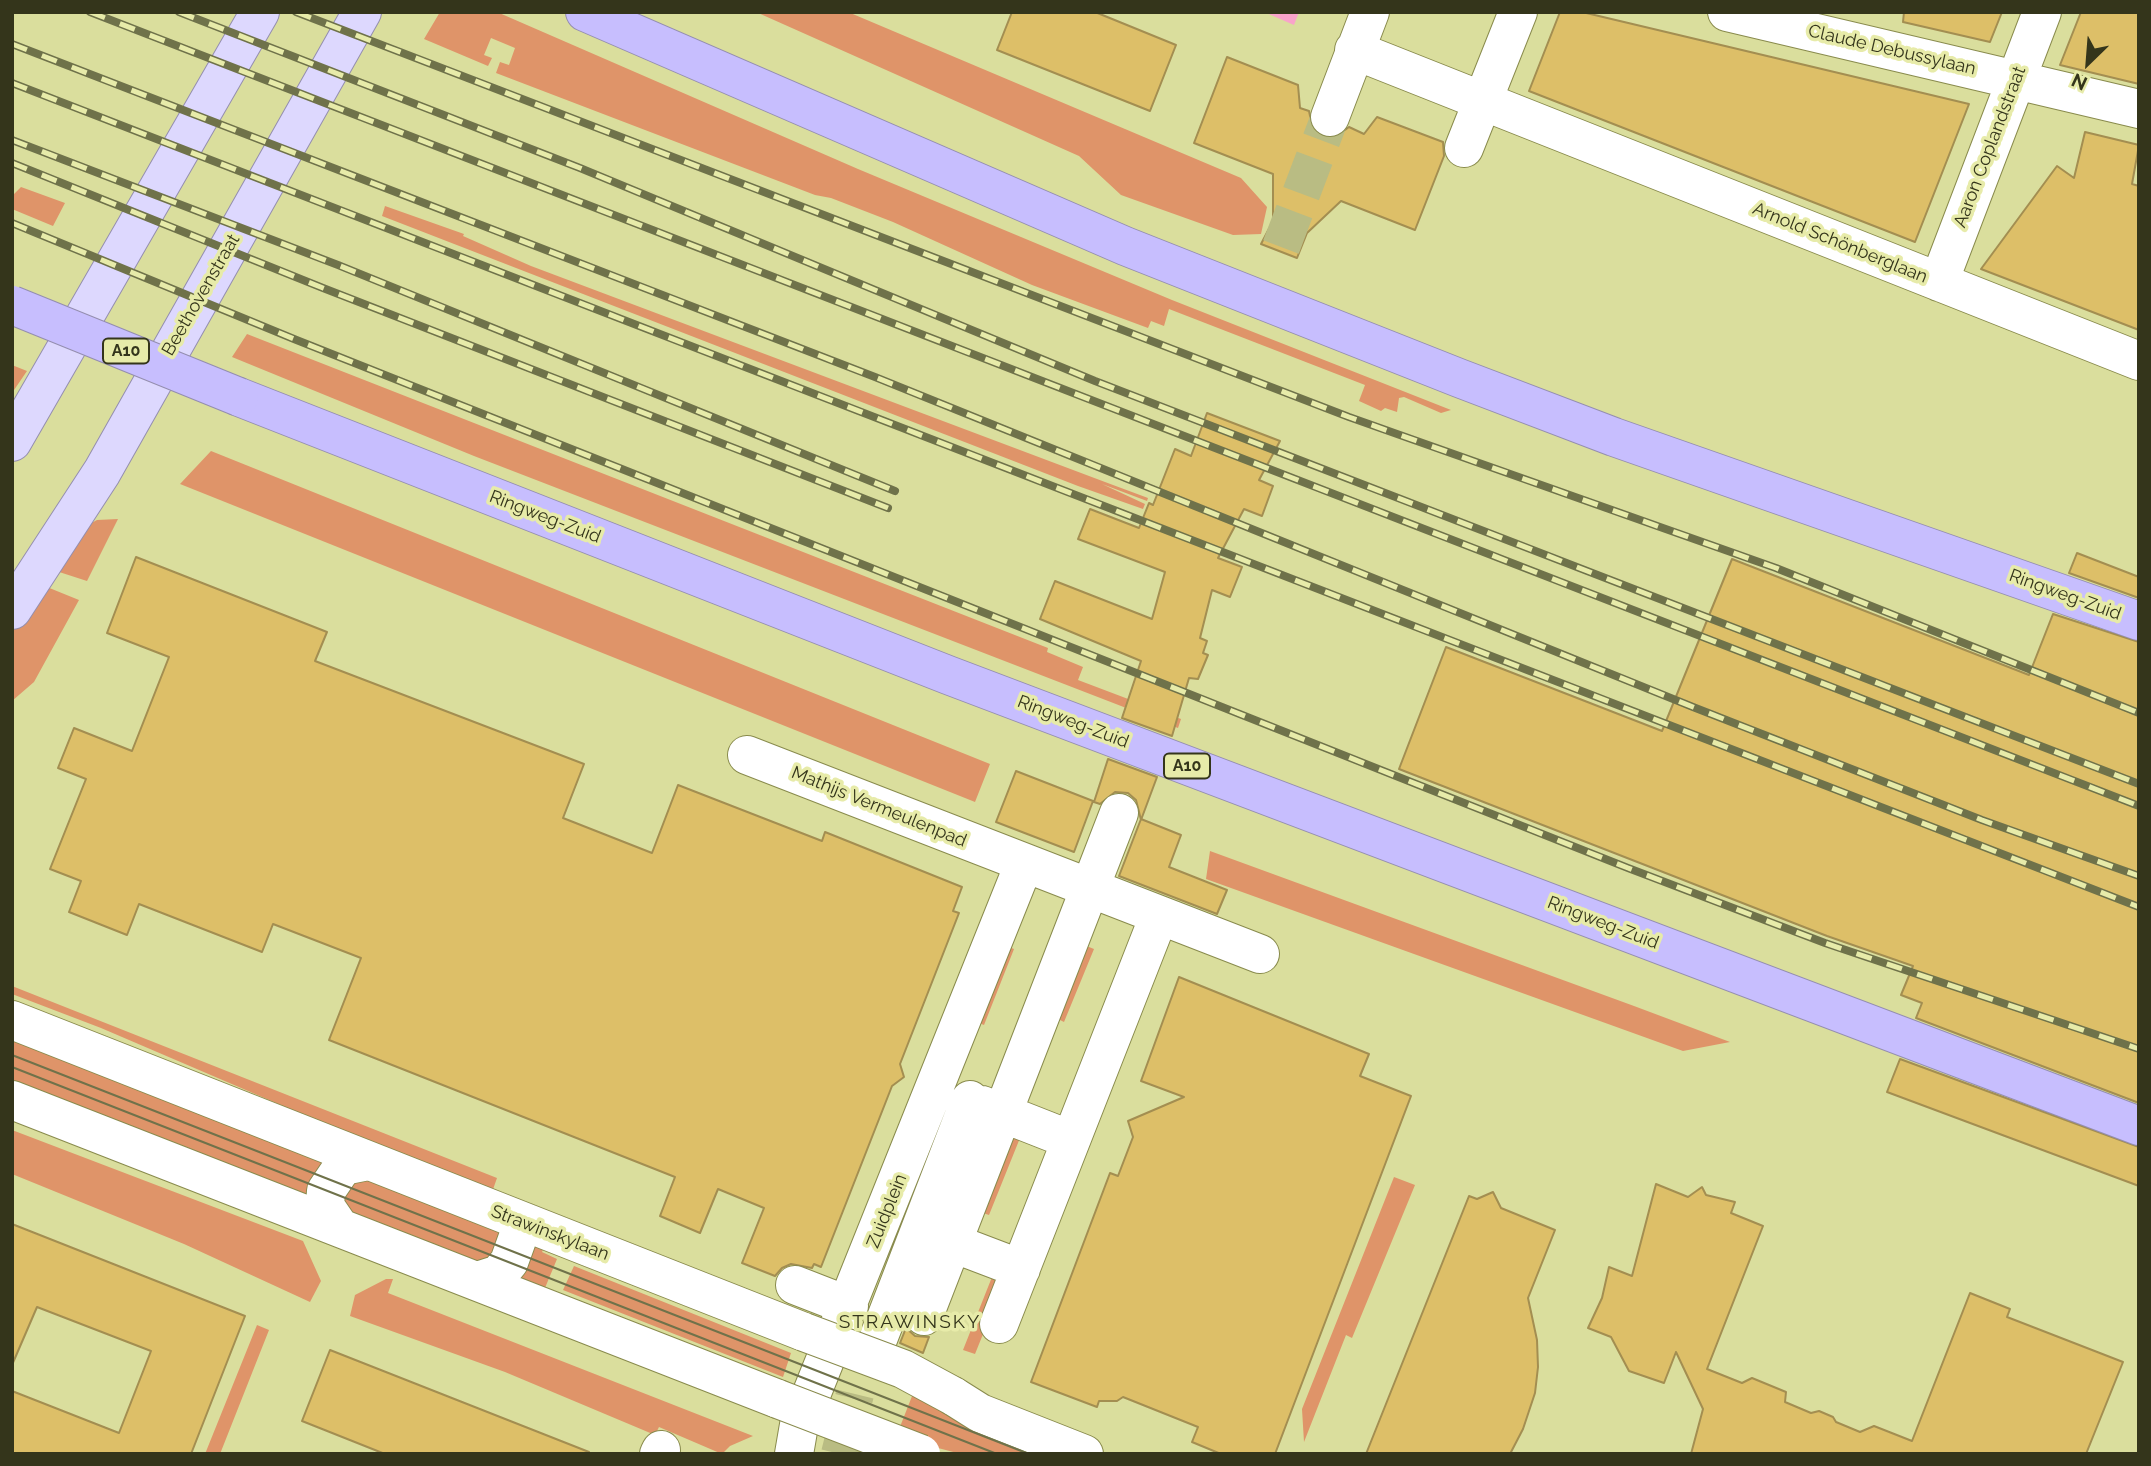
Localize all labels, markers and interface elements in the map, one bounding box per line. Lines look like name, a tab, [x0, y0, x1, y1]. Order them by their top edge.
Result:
street label: Claude Debussylaan	[1806, 20, 1978, 80]
north arrow	[2053, 28, 2123, 98]
street label: Aaron Coplandstraat	[1949, 63, 2031, 231]
text: N	[2068, 69, 2090, 95]
street label: Arnold Schönberglaan	[1749, 198, 1931, 288]
street label: Beethovenstraat	[157, 230, 245, 360]
road number: A10	[103, 338, 149, 364]
street label: Ringweg-Zuid	[486, 486, 604, 548]
street label: Ringweg-Zuid	[2006, 565, 2124, 625]
street label: Ringweg-Zuid	[1014, 691, 1132, 753]
road number: A10	[1164, 754, 1210, 778]
street label: Mathijs Vermeulenpad	[788, 762, 970, 852]
street label: Ringweg-Zuid	[1544, 892, 1662, 954]
street label: Zuidplein	[862, 1171, 912, 1251]
street label: Strawinskylaan	[488, 1201, 612, 1265]
district label: STRAWINSKY	[840, 1311, 980, 1333]

